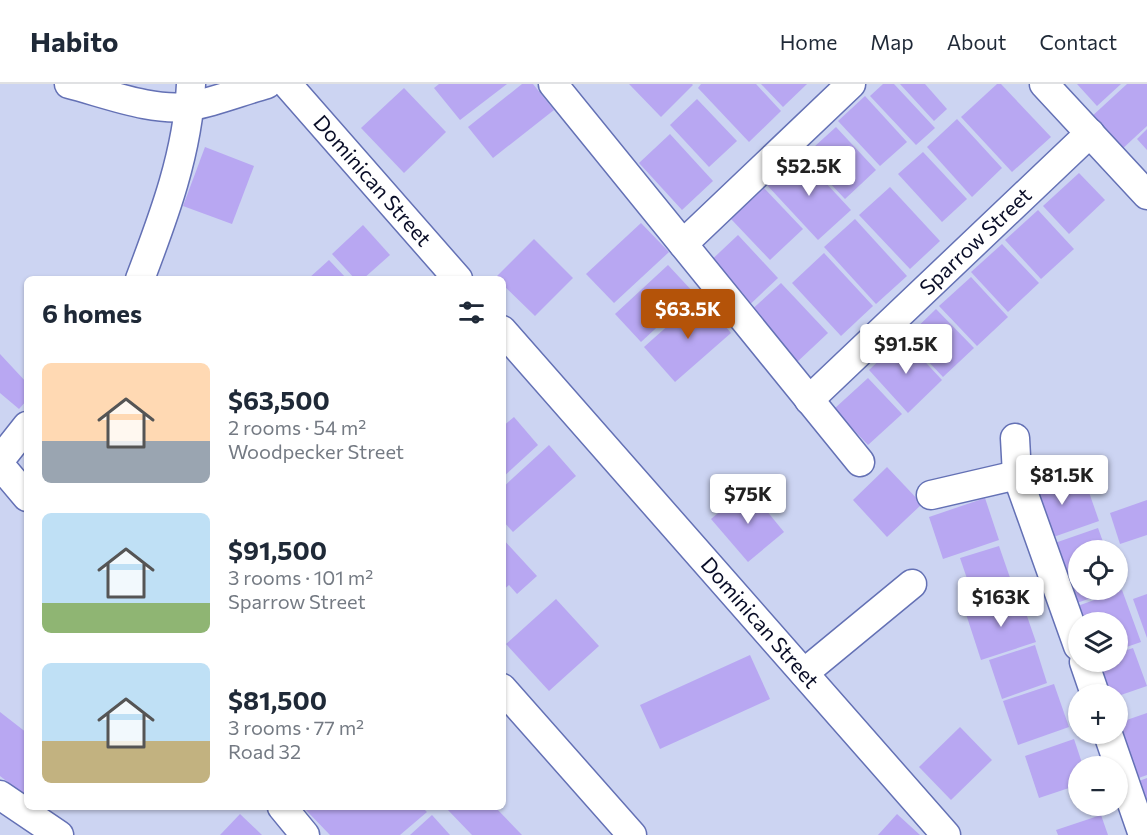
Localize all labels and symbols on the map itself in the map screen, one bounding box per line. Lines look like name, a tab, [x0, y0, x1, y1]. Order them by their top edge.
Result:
street label: Dominican Street	[309, 109, 437, 251]
pin: $52.5K	[760, 146, 858, 197]
street label: Sparrow Street	[914, 182, 1036, 299]
pin: $63.5K	[639, 289, 737, 340]
pin: $91.5K	[857, 324, 955, 375]
pin: $81.5K	[1013, 455, 1111, 506]
pin: $75K	[712, 474, 784, 525]
street label: Dominican Street	[696, 551, 825, 693]
pin: $163K	[959, 577, 1043, 628]

